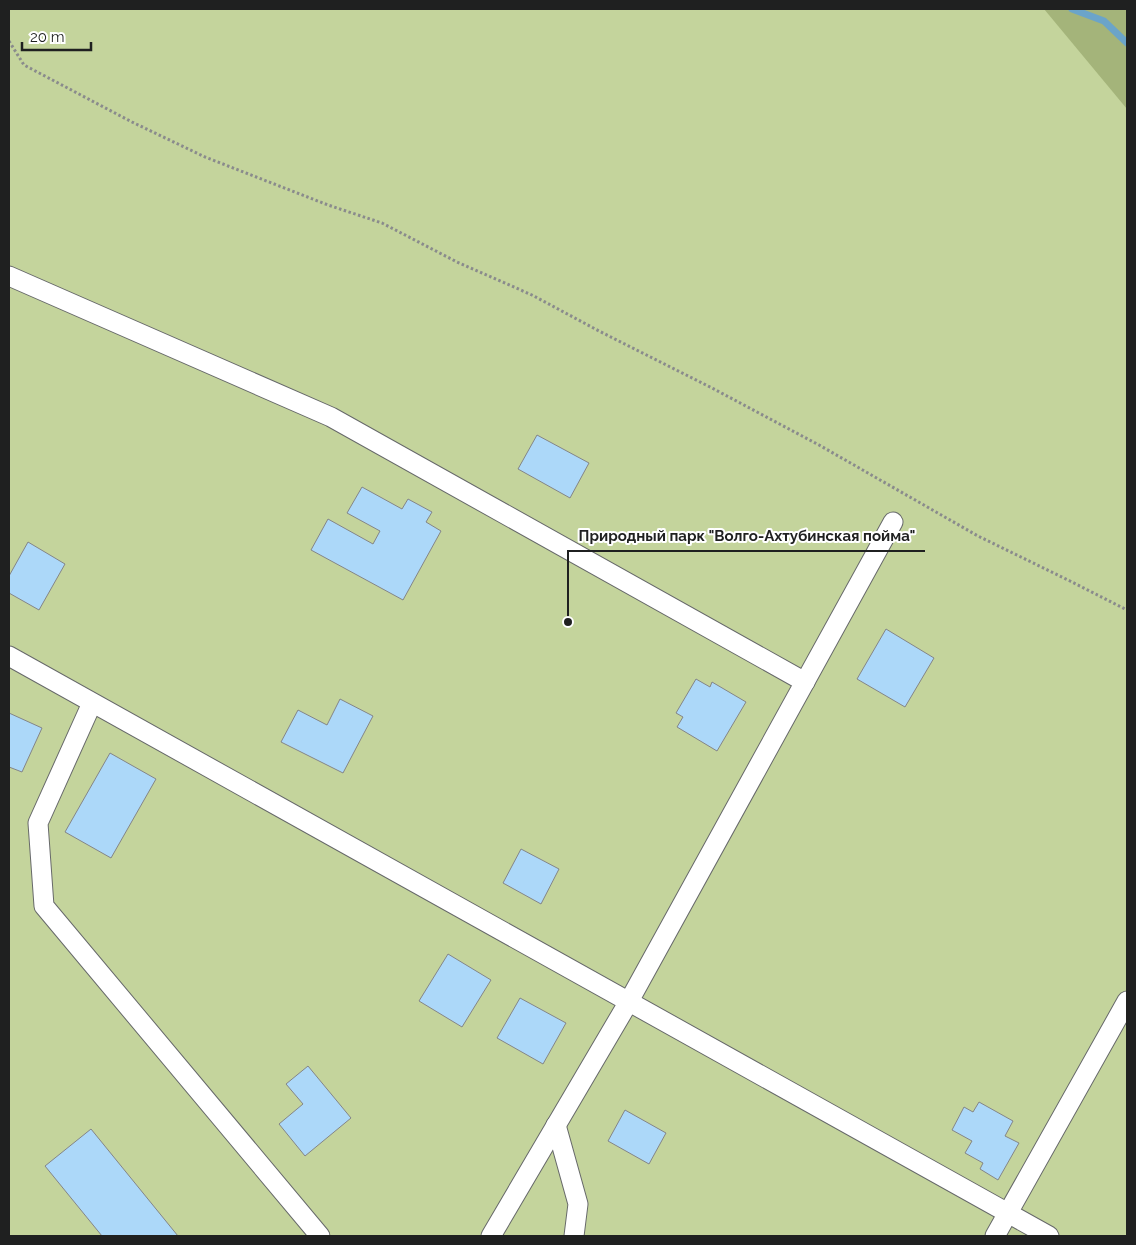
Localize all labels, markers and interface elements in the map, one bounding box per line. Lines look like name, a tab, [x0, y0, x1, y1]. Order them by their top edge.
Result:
scale bar	[22, 20, 91, 52]
text: 20 m	[30, 28, 65, 46]
callout: Природный парк "Волго-Ахтубинская пойма"	[568, 521, 925, 551]
text: Природный парк "Волго-Ахтубинская пойма"	[579, 527, 915, 545]

